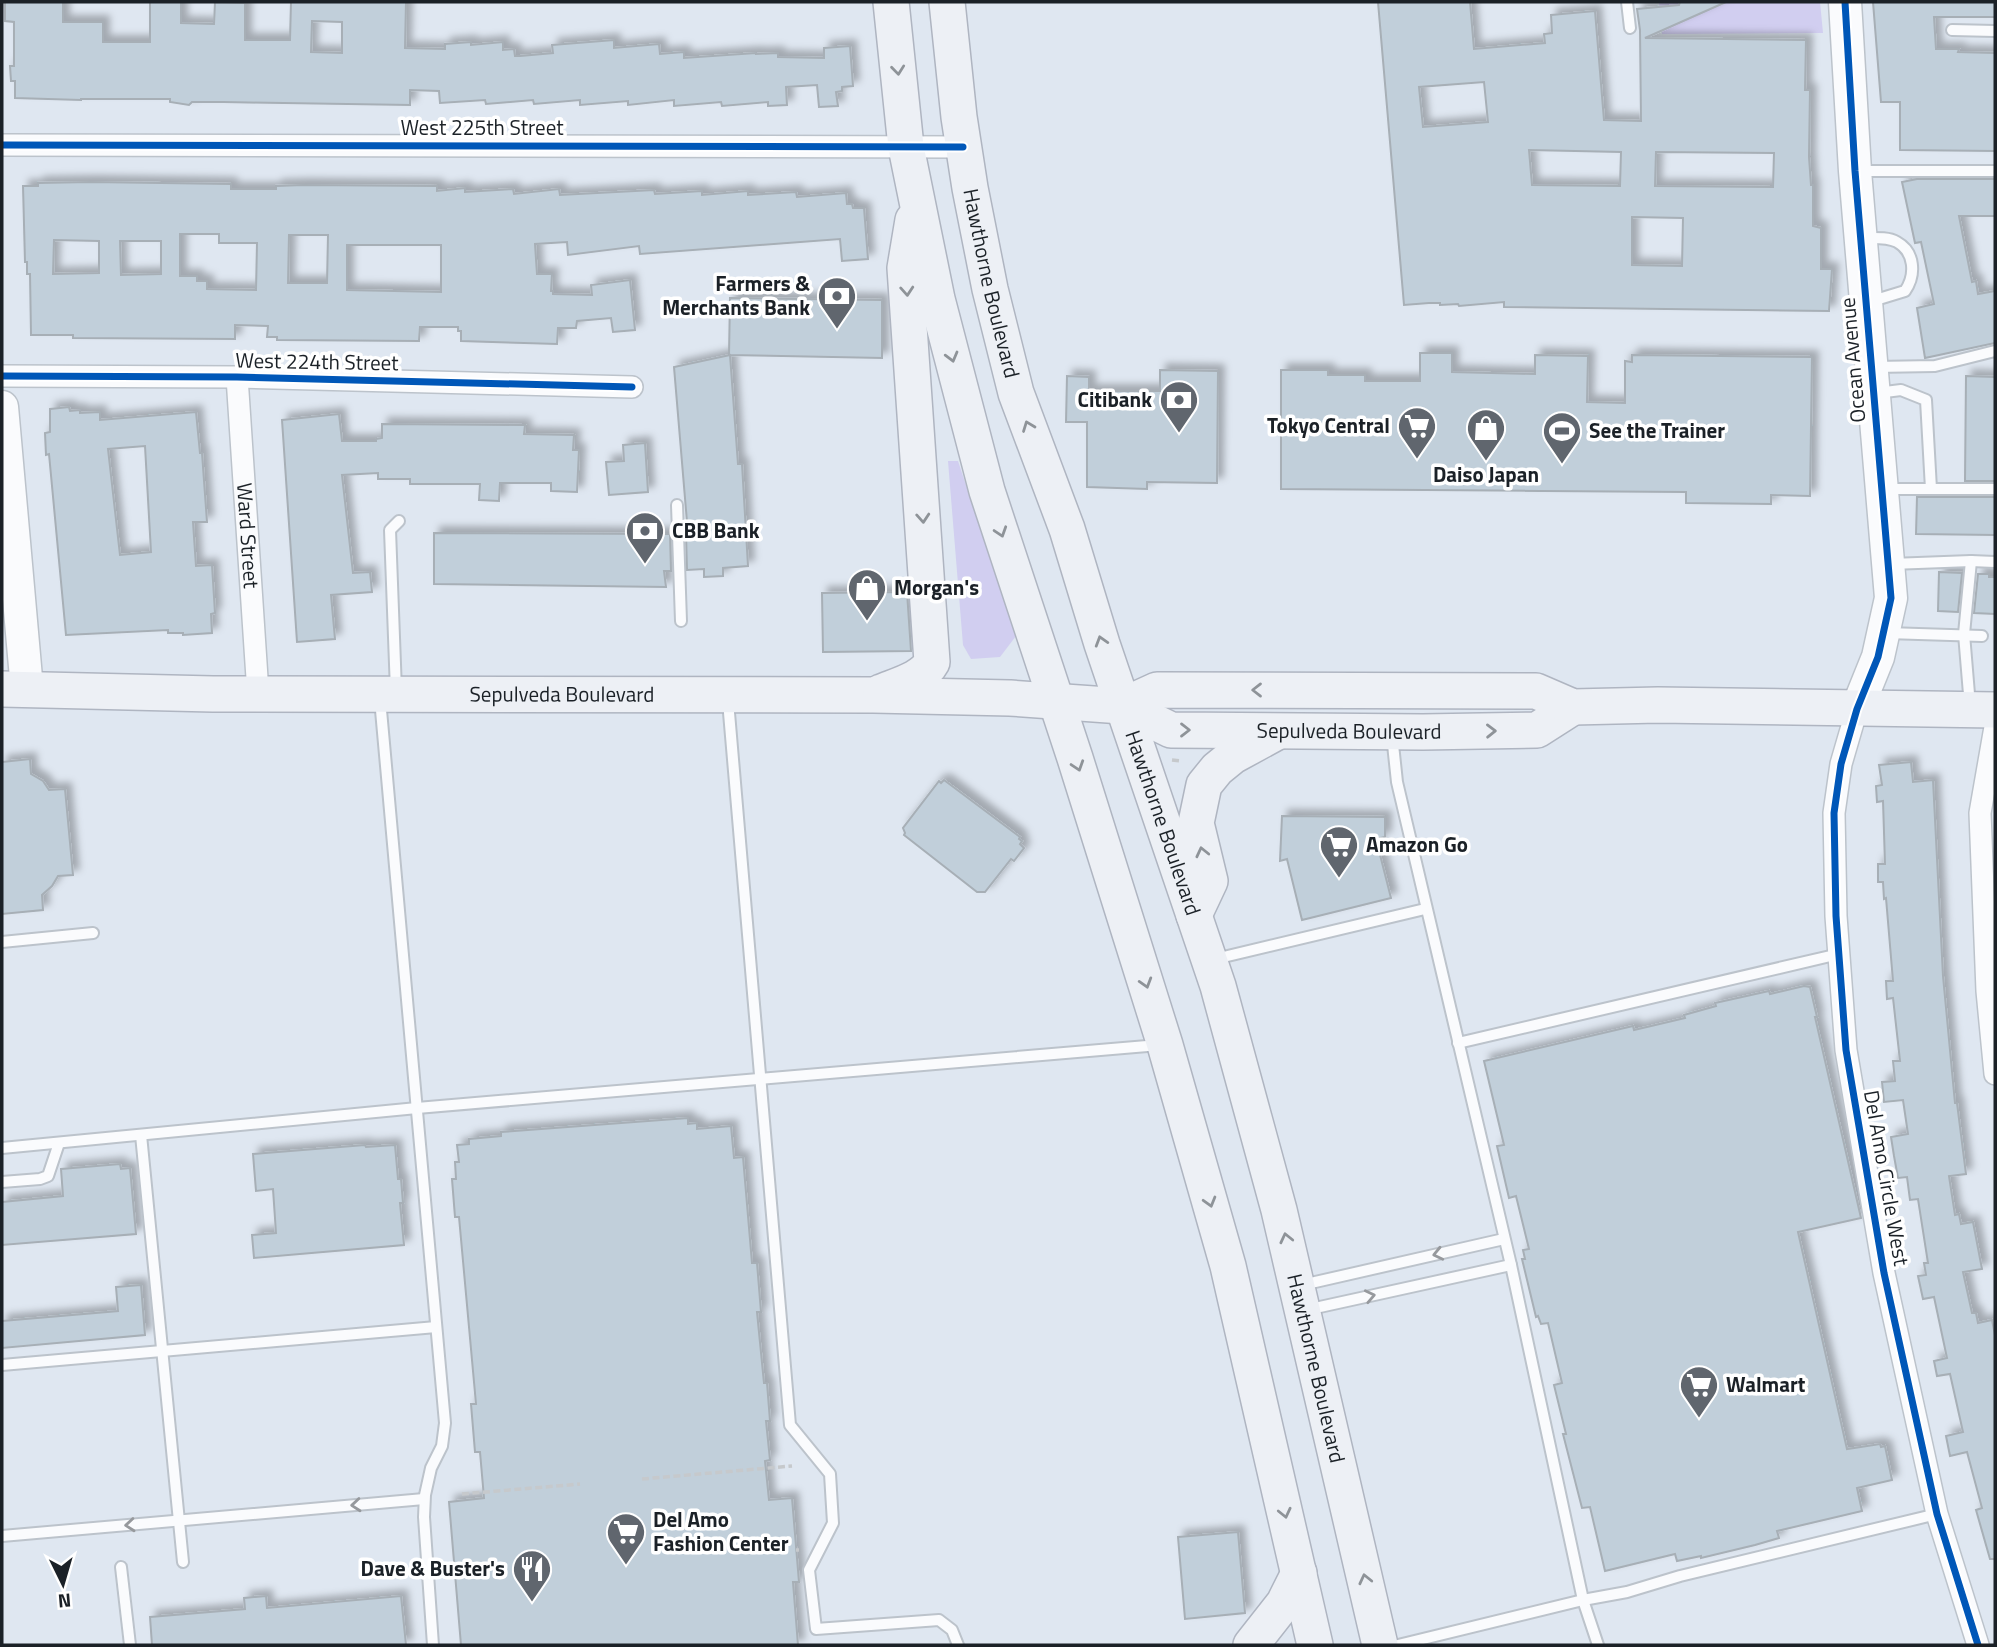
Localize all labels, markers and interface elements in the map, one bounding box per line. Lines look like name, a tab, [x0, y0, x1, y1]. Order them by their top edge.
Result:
one-way arrow	[890, 64, 905, 75]
street label: West 225th Street	[400, 111, 564, 143]
street label: Hawthorne Boulevard	[955, 186, 1029, 381]
place label: Farmers & Merchants Bank	[662, 267, 810, 323]
bank icon: Farmers & Merchants Bank	[816, 275, 858, 330]
one-way arrow	[899, 286, 914, 297]
street label: Ocean Avenue	[1831, 296, 1873, 424]
street label: West 224th Street	[235, 344, 400, 378]
one-way arrow	[944, 351, 958, 363]
bank icon: Citibank	[1158, 379, 1200, 434]
place label: Citibank	[1078, 383, 1152, 415]
supermarket icon: Tokyo Central	[1396, 405, 1438, 460]
shop icon: Daiso Japan	[1465, 407, 1507, 462]
place label: Tokyo Central	[1267, 409, 1390, 441]
sports icon: See the Trainer	[1541, 410, 1583, 465]
place label: See the Trainer	[1589, 414, 1725, 446]
one-way arrow	[1023, 420, 1037, 432]
place label: Daiso Japan	[1433, 458, 1539, 490]
street label: Ward Street	[229, 482, 268, 590]
bank icon: CBB Bank	[624, 510, 666, 565]
one-way arrow	[915, 513, 930, 524]
place label: CBB Bank	[672, 514, 760, 546]
one-way arrow	[993, 525, 1007, 537]
shop icon: Morgan's	[846, 567, 888, 622]
place label: Morgan's	[894, 571, 979, 603]
one-way arrow	[1094, 636, 1109, 648]
street label: Sepulveda Boulevard	[469, 677, 654, 710]
one-way arrow	[1252, 682, 1262, 698]
street label: Sepulveda Boulevard	[1256, 714, 1442, 747]
one-way arrow	[1180, 722, 1191, 738]
one-way arrow	[1487, 723, 1497, 739]
street label: Hawthorne Boulevard	[1117, 726, 1210, 919]
one-way arrow	[1069, 760, 1084, 772]
supermarket icon: Amazon Go	[1318, 824, 1360, 879]
place label: Amazon Go	[1366, 828, 1468, 860]
one-way arrow	[1196, 846, 1210, 858]
one-way arrow	[1138, 977, 1152, 989]
street label: Del Amo Circle West	[1856, 1088, 1918, 1269]
one-way arrow	[1201, 1195, 1216, 1207]
one-way arrow	[1280, 1232, 1294, 1244]
one-way arrow	[1432, 1246, 1444, 1260]
street label: Hawthorne Boulevard	[1279, 1270, 1354, 1466]
one-way arrow	[1364, 1290, 1376, 1304]
supermarket icon: Walmart	[1678, 1364, 1720, 1419]
place label: Walmart	[1726, 1368, 1806, 1400]
one-way arrow	[351, 1497, 362, 1512]
place label: Del Amo Fashion Center	[653, 1503, 789, 1559]
one-way arrow	[1277, 1506, 1291, 1518]
supermarket icon: Del Amo Fashion Center	[605, 1511, 647, 1566]
one-way arrow	[124, 1517, 135, 1532]
restaurant icon: Dave & Buster's	[511, 1548, 553, 1603]
north arrow	[28, 1549, 98, 1619]
place label: Dave & Buster's	[361, 1552, 505, 1584]
one-way arrow	[1358, 1573, 1373, 1585]
text: N	[57, 1586, 72, 1616]

